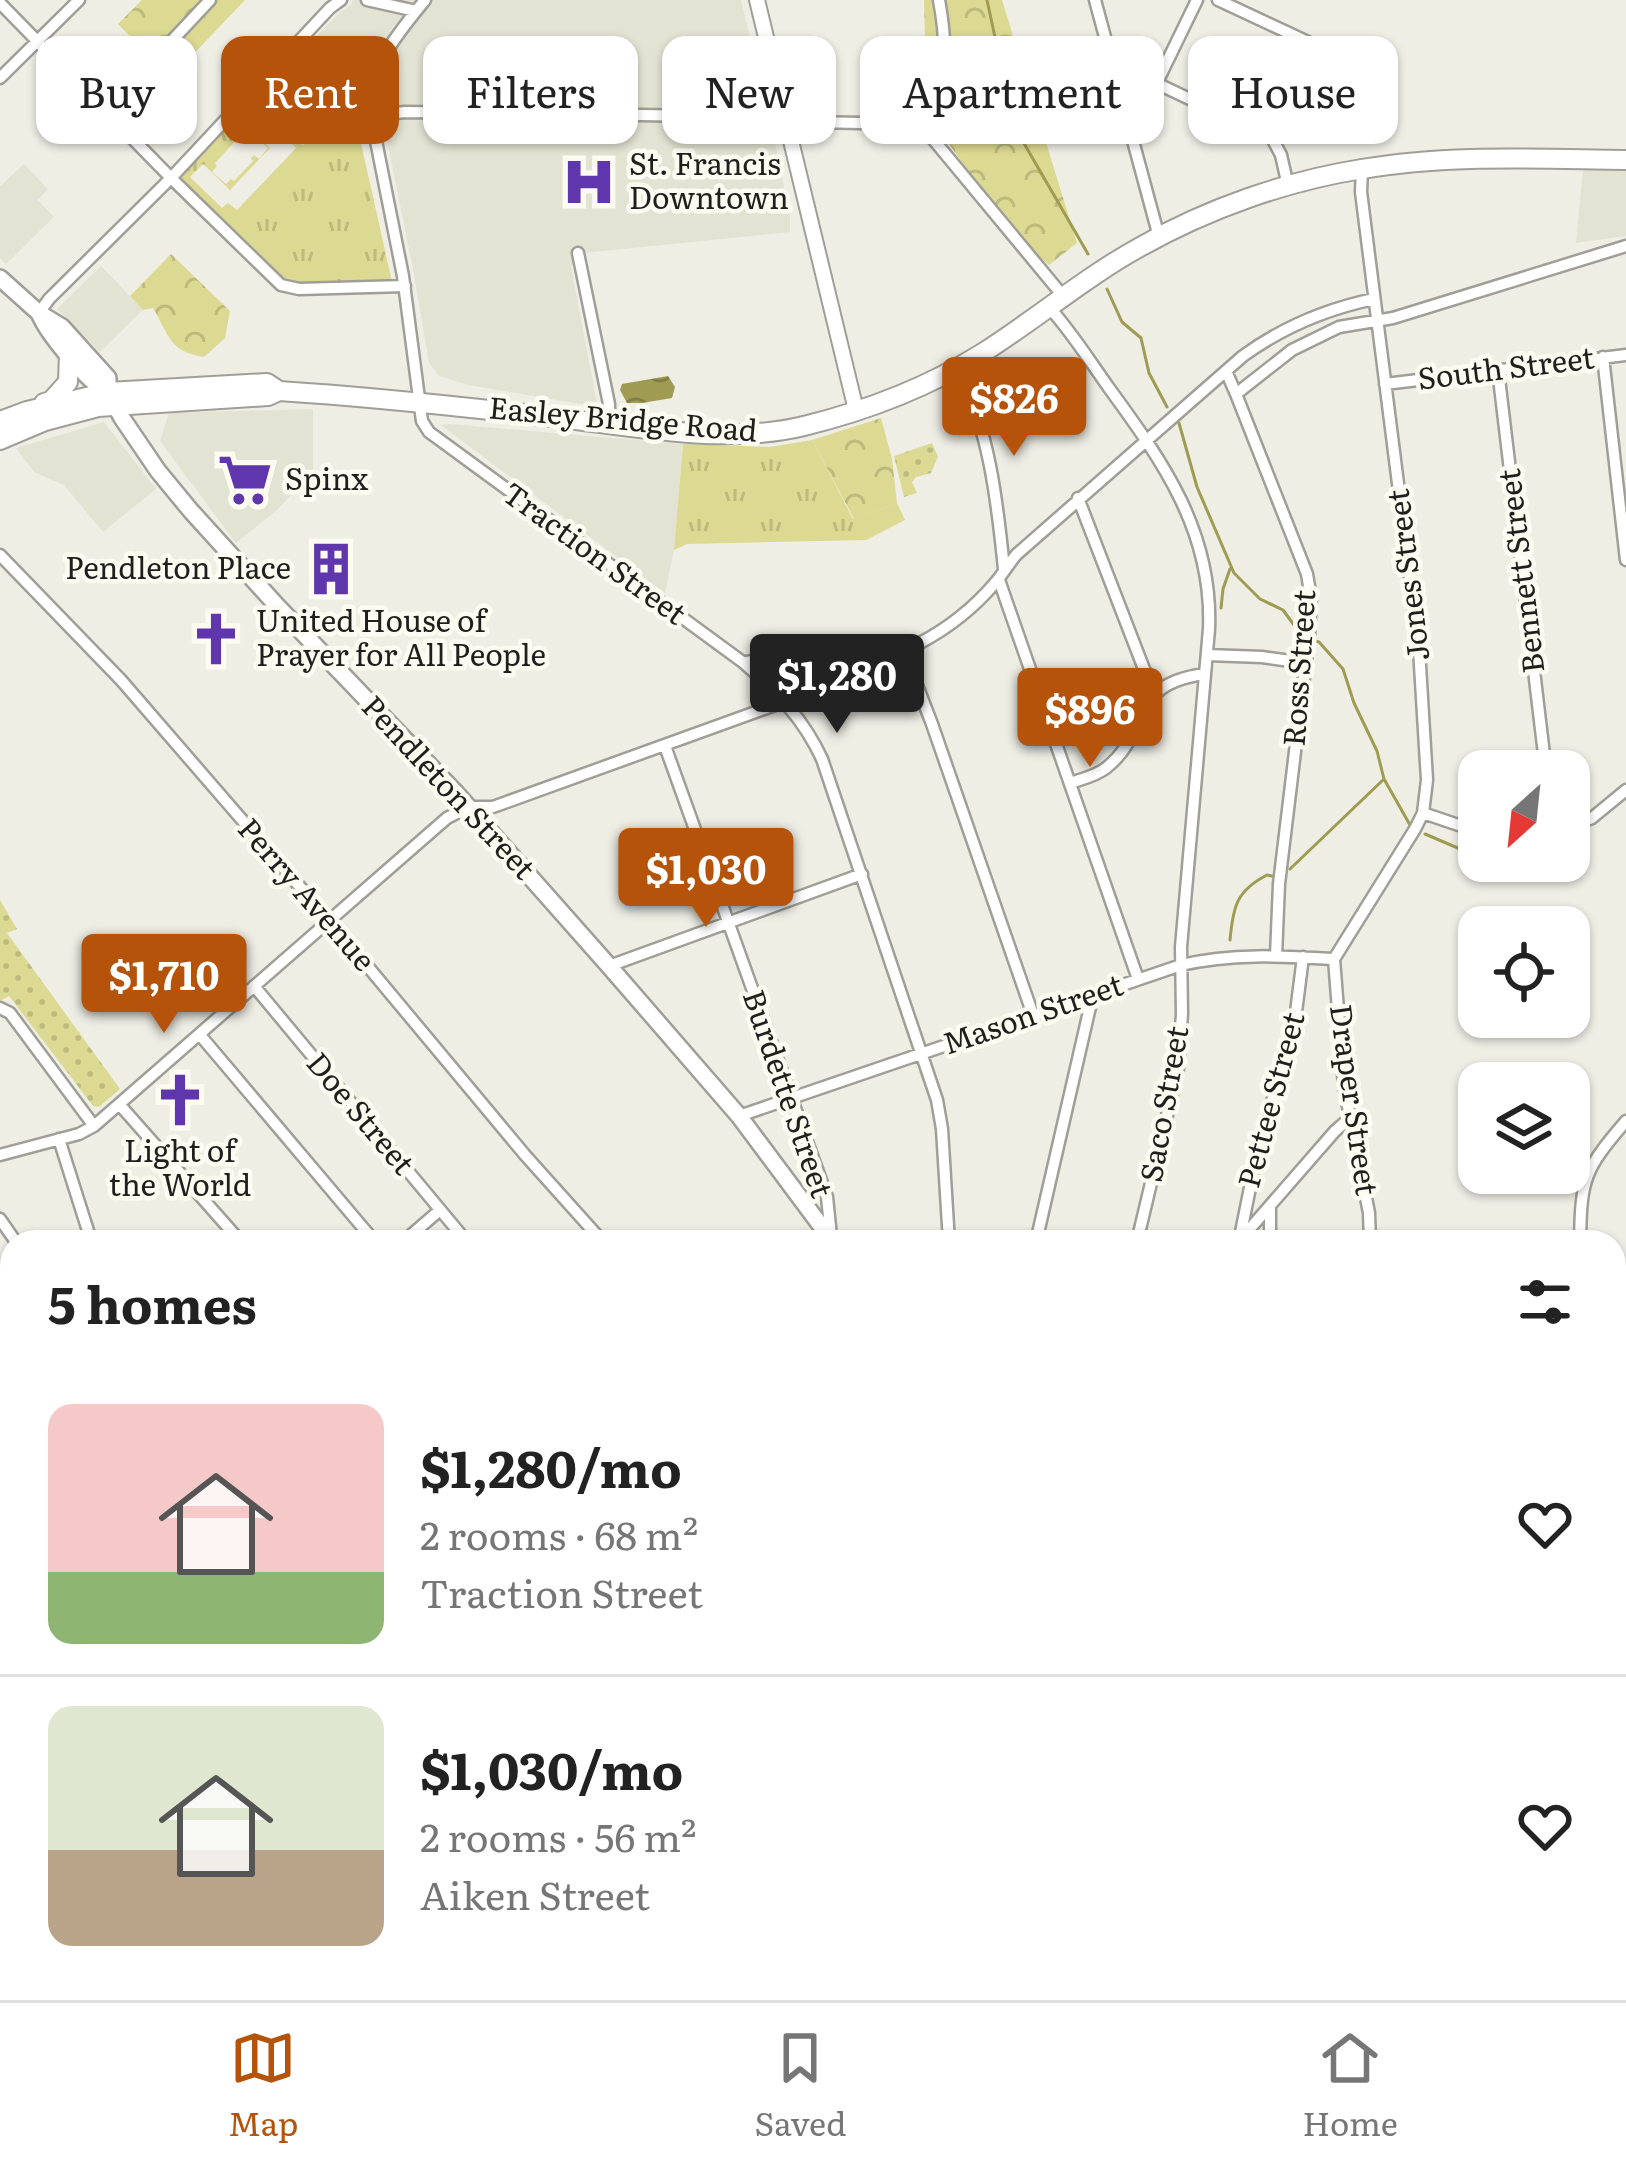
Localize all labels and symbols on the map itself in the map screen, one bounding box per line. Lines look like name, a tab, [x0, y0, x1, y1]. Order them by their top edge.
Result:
place label: St. Francis Downtown	[629, 140, 789, 218]
hospital icon: St. Francis Downtown	[560, 153, 618, 211]
street label: South Street	[1415, 333, 1596, 399]
pin: $826	[943, 357, 1085, 459]
street label: Easley Bridge Road	[487, 383, 759, 451]
supermarket icon: Spinx	[216, 451, 274, 509]
place label: Spinx	[285, 455, 368, 499]
street label: Bennett Street	[1485, 467, 1553, 676]
street label: Traction Street	[495, 470, 697, 633]
street label: Jones Street	[1374, 487, 1438, 664]
building icon: Pendleton Place	[302, 540, 360, 598]
place label: Pendleton Place	[65, 544, 291, 588]
street label: Ross Street	[1270, 588, 1324, 748]
place label: United House of Prayer for All People	[256, 597, 546, 675]
church icon: United House of Prayer for All People	[187, 610, 245, 668]
pin: $1,280	[739, 634, 935, 736]
pin: $896	[1019, 668, 1161, 770]
street label: Pendleton Street	[353, 684, 547, 888]
north arrow	[1458, 750, 1590, 882]
street label: Perry Avenue	[229, 807, 387, 979]
pin: $1,030	[608, 828, 804, 930]
pin: $1,710	[66, 934, 262, 1036]
street label: Mason Street	[936, 961, 1128, 1064]
street label: Burdette Street	[734, 983, 846, 1203]
street label: Draper Street	[1321, 1001, 1391, 1198]
street label: Pettee Street	[1225, 1006, 1314, 1192]
street label: Saco Street	[1127, 1022, 1197, 1185]
street label: Doe Street	[298, 1041, 427, 1183]
church icon: Light of the World	[151, 1071, 209, 1129]
place label: Light of the World	[109, 1127, 251, 1205]

